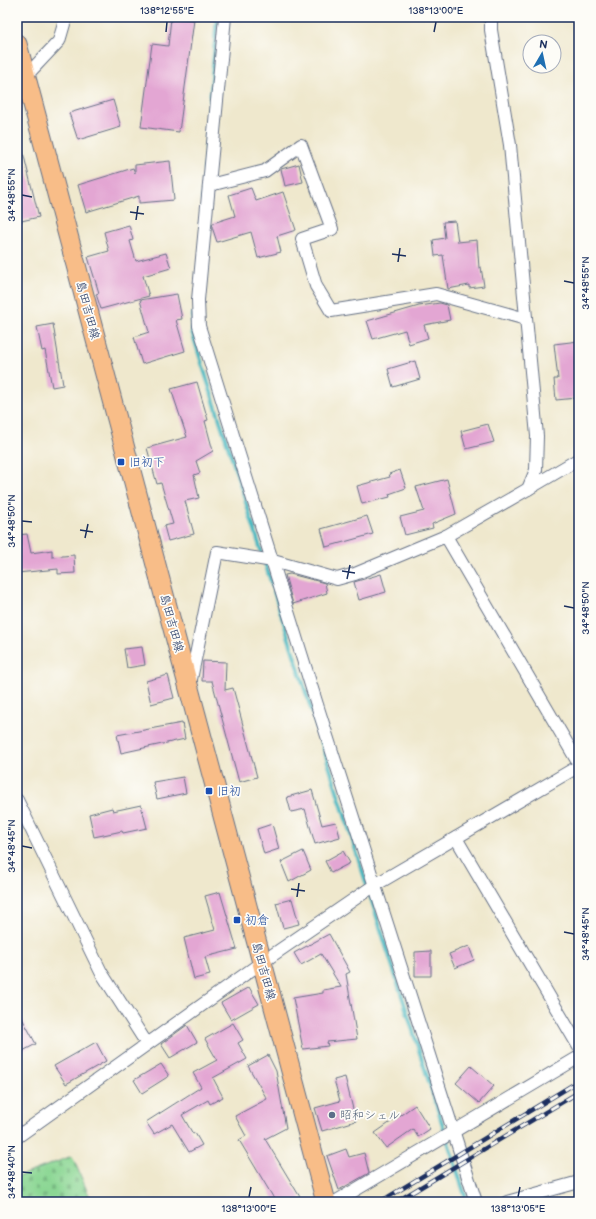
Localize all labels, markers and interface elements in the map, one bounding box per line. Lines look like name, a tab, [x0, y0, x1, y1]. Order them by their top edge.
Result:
text: 138°12'55"E	[140, 5, 195, 17]
text: 138°13'00"E	[409, 5, 464, 17]
north arrow	[522, 34, 562, 74]
text: N	[538, 38, 549, 52]
text: 34°48'55"N	[6, 168, 18, 222]
text: 34°48'55"N	[580, 256, 592, 310]
street label: 島田吉田線	[73, 279, 103, 341]
place label: 旧初下	[129, 455, 165, 470]
marker: 旧初下	[116, 457, 126, 467]
text: 34°48'50"N	[6, 494, 18, 548]
text: 34°48'50"N	[580, 581, 592, 635]
street label: 島田吉田線	[157, 592, 187, 654]
place label: 旧初	[217, 784, 241, 799]
marker: 旧初	[204, 786, 214, 796]
text: 34°48'45"N	[6, 819, 18, 873]
text: 34°48'45"N	[580, 907, 592, 961]
place label: 初倉	[245, 913, 269, 928]
marker: 初倉	[232, 915, 242, 925]
street label: 島田吉田線	[249, 940, 279, 1002]
place label: 昭和シェル	[340, 1108, 400, 1123]
marker: 昭和シェル	[327, 1110, 337, 1120]
text: 34°48'40"N	[6, 1145, 18, 1199]
text: 138°13'00"E	[222, 1203, 277, 1215]
text: 138°13'05"E	[491, 1203, 546, 1215]

